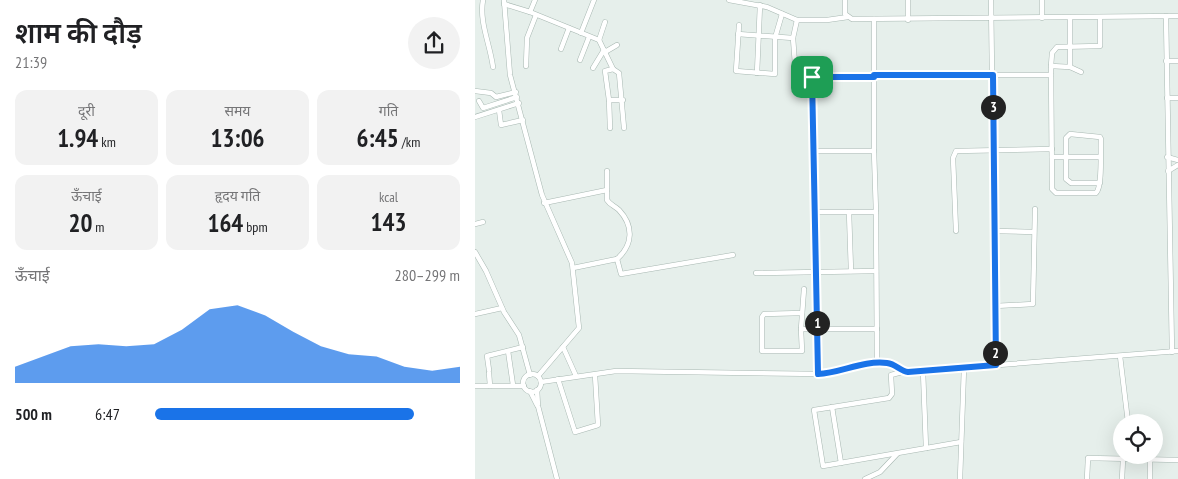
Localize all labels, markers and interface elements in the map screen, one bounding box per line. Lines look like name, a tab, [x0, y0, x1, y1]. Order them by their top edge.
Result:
text: शाम की दौड़	[15, 14, 142, 51]
button: share	[408, 17, 460, 69]
text: 21:39	[15, 52, 47, 72]
pin	[791, 56, 833, 98]
icon: arrive	[798, 63, 826, 91]
pin: 3	[981, 94, 1005, 120]
text: 3	[990, 98, 997, 116]
text: दूरी	[78, 102, 95, 120]
text: समय	[225, 102, 250, 120]
text: गति	[379, 102, 398, 120]
text: 1.94	[57, 122, 98, 154]
text: 13:06	[210, 122, 265, 154]
text: 6:45	[357, 122, 399, 154]
text: km	[98, 133, 116, 151]
text: /km	[399, 133, 420, 151]
text: ऊँचाई	[71, 187, 102, 205]
text: हृदय गति	[215, 187, 260, 205]
text: kcal	[379, 188, 398, 206]
text: 143	[371, 206, 406, 238]
text: 20	[69, 207, 92, 239]
text: 164	[207, 207, 243, 239]
text: m	[92, 218, 105, 236]
text: bpm	[243, 218, 268, 236]
text: ऊँचाई	[15, 265, 50, 285]
text: 280–299 m	[395, 265, 460, 285]
pin: 1	[805, 310, 829, 336]
text: 1	[814, 314, 821, 332]
pin: 2	[983, 340, 1007, 366]
text: 2	[992, 344, 999, 362]
text: 500 m	[15, 404, 52, 424]
text: 6:47	[95, 404, 120, 424]
map controls	[1113, 414, 1163, 464]
button: locate	[1113, 414, 1163, 464]

